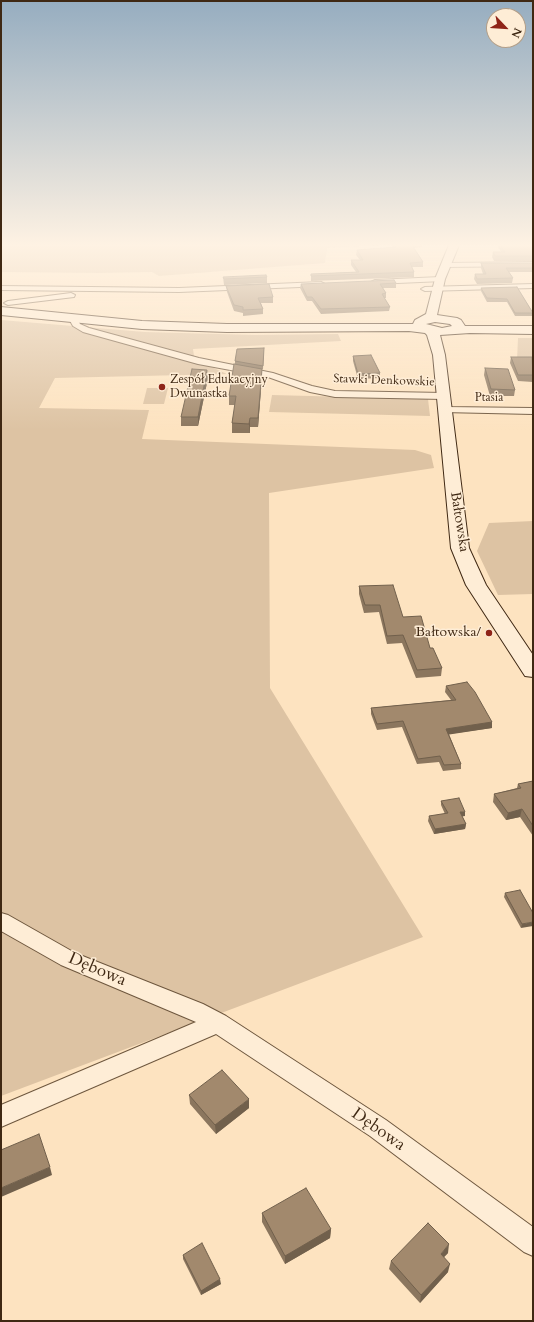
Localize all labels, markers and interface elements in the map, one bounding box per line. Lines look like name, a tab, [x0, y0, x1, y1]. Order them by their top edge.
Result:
north arrow	[486, 8, 526, 48]
text: N	[508, 25, 525, 40]
street label: Stawki Denkowskie	[333, 372, 435, 390]
place label: Zespół Edukacyjny Dwunastka	[170, 373, 268, 401]
marker: Zespół Edukacyjny Dwunastka	[157, 382, 167, 392]
street label: Ptasia	[475, 391, 503, 405]
street label: Bałtowska	[446, 491, 472, 553]
place label: Bałtowska/	[416, 625, 481, 641]
marker: Bałtowska/	[484, 628, 494, 638]
street label: Dębowa	[65, 949, 129, 991]
street label: Dębowa	[347, 1104, 409, 1156]

